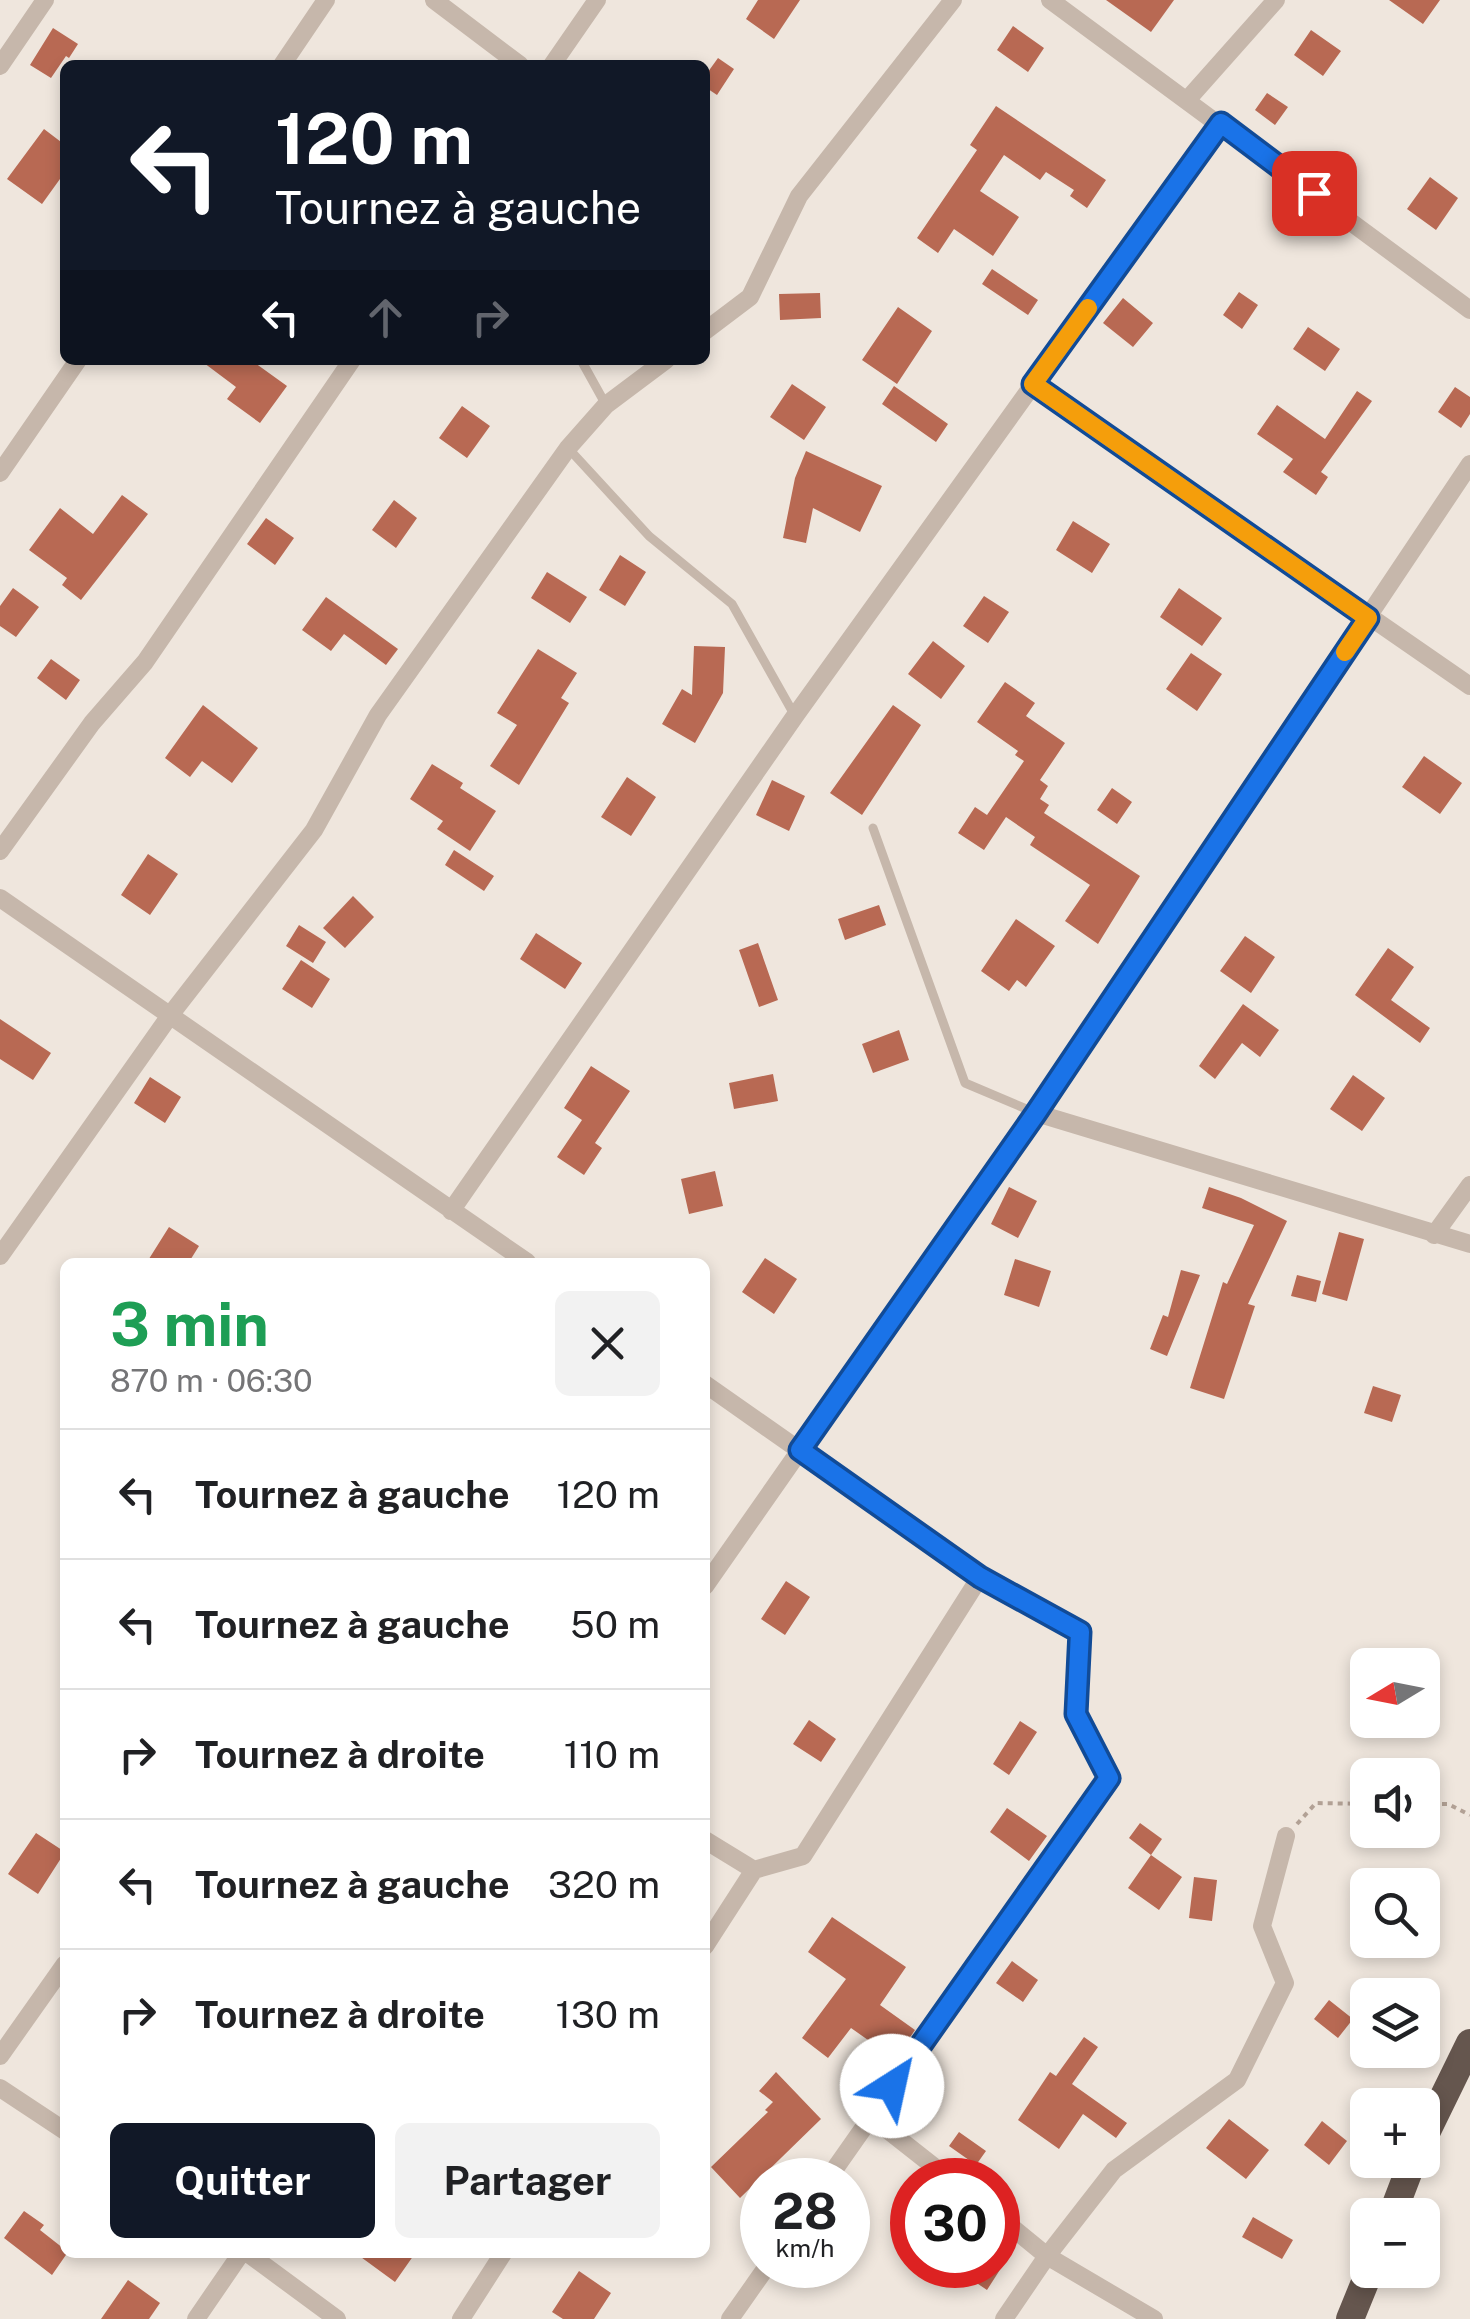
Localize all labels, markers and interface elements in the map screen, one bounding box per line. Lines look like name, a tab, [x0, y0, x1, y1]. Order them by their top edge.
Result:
text: 120 m	[275, 97, 473, 180]
icon: left	[110, 100, 240, 230]
pin	[1272, 151, 1357, 236]
icon: arrive	[1287, 166, 1342, 221]
text: Tournez à gauche	[275, 181, 641, 234]
icon: left	[253, 290, 308, 345]
icon: ahead	[358, 290, 413, 345]
icon: right	[463, 290, 518, 345]
text: 3 min	[110, 1289, 269, 1360]
button: close	[555, 1291, 660, 1396]
text: 870 m · 06:30	[110, 1362, 313, 1399]
icon: left	[110, 1467, 165, 1522]
text: Tournez à gauche	[195, 1472, 510, 1517]
text: 120 m	[557, 1472, 660, 1517]
icon: left	[110, 1597, 165, 1652]
text: Tournez à gauche	[195, 1602, 510, 1647]
text: 50 m	[570, 1602, 660, 1647]
north arrow	[1350, 1648, 1440, 1738]
map controls	[1350, 1648, 1440, 2288]
icon: right	[110, 1727, 165, 1782]
text: Tournez à droite	[195, 1732, 485, 1777]
text: 110 m	[564, 1732, 660, 1777]
button: sound	[1350, 1758, 1440, 1848]
icon: left	[110, 1857, 165, 1912]
text: Tournez à gauche	[195, 1862, 510, 1907]
text: 320 m	[548, 1862, 660, 1907]
button: search	[1350, 1868, 1440, 1958]
button: layers	[1350, 1978, 1440, 2068]
icon: right	[110, 1987, 165, 2042]
text: Tournez à droite	[195, 1992, 485, 2037]
text: 130 m	[555, 1992, 660, 2037]
position arrow	[840, 2034, 944, 2138]
button: +	[1350, 2088, 1440, 2178]
button: Quitter	[110, 2123, 375, 2238]
button: Partager	[395, 2123, 660, 2238]
speed limit sign: 30	[890, 2158, 1020, 2288]
text: 28	[772, 2181, 838, 2240]
button: −	[1350, 2198, 1440, 2288]
text: km/h	[776, 2233, 834, 2263]

